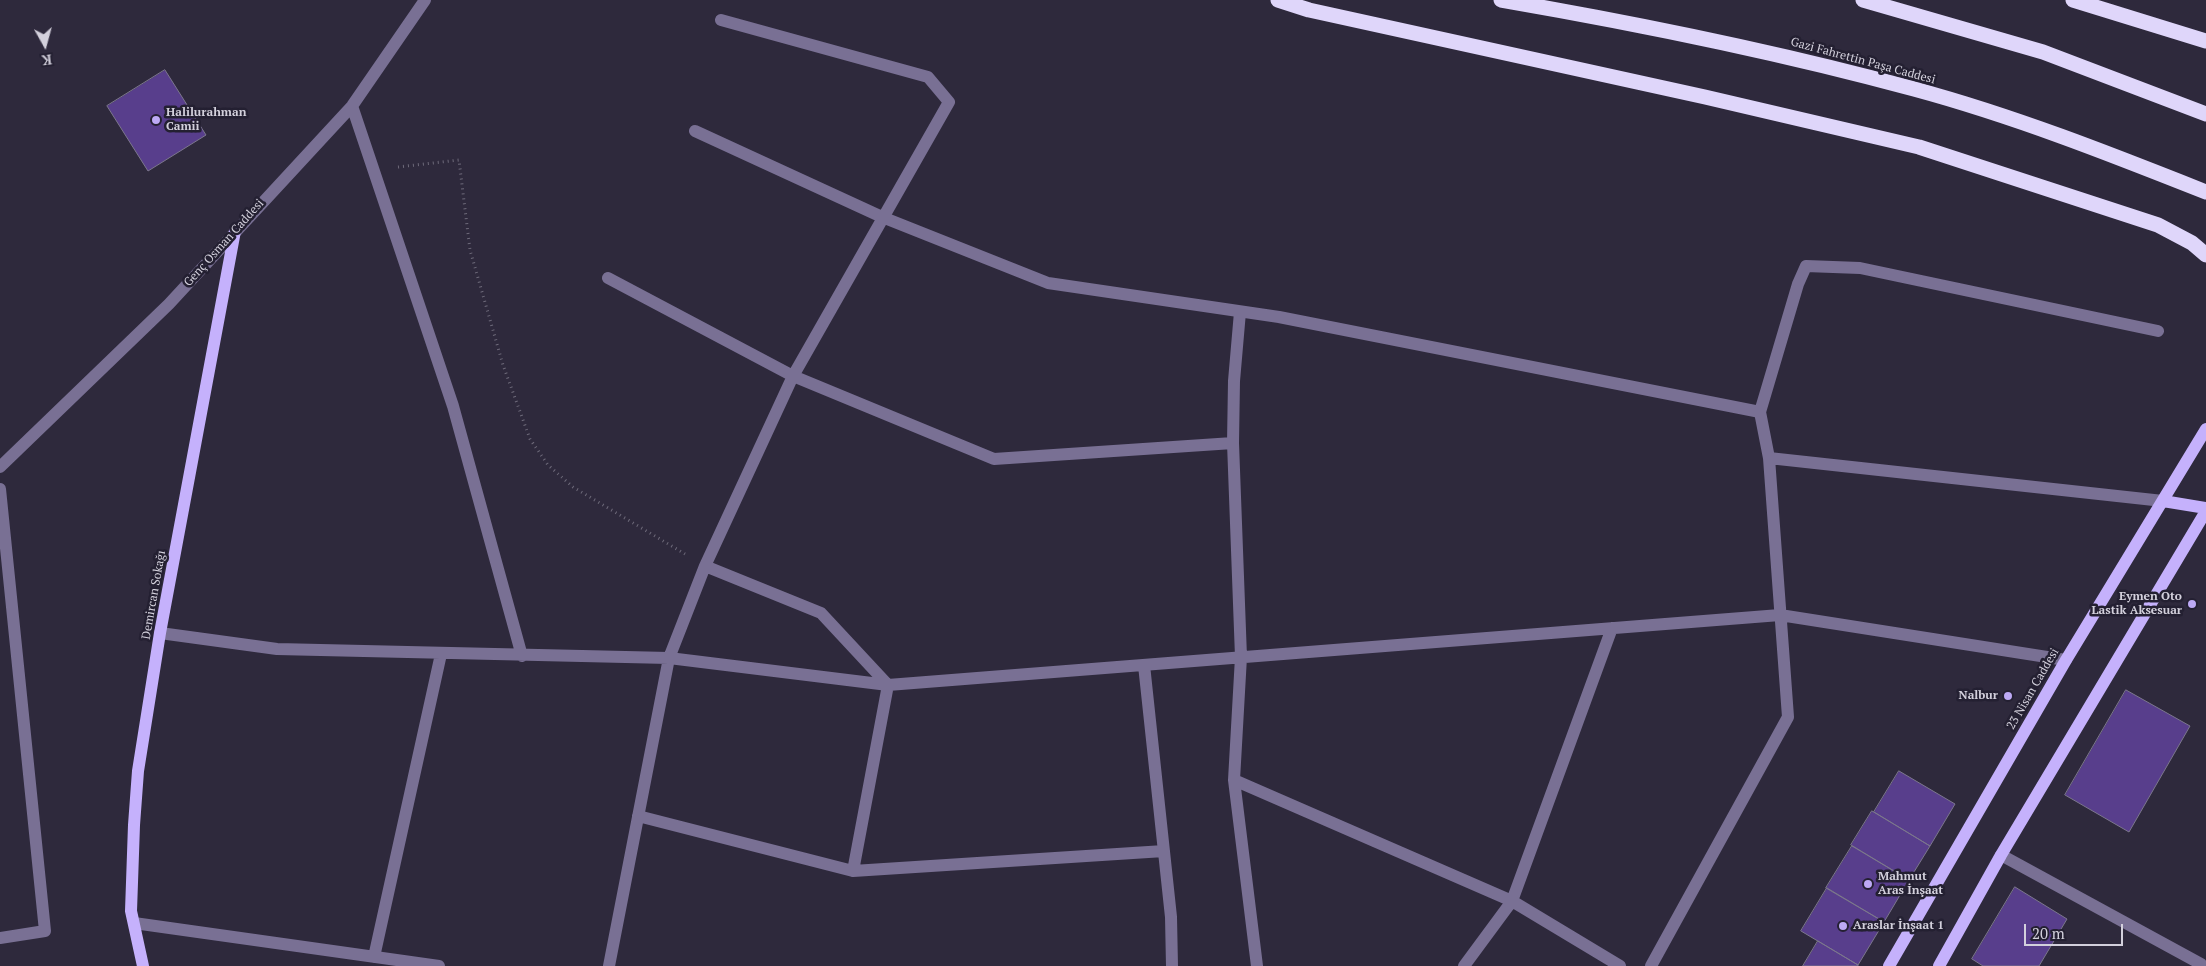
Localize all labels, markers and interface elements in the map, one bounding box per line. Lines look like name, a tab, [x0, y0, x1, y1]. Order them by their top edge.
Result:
north arrow	[20, 20, 70, 70]
street label: Gazi Fahrettin Paşa Caddesi	[1789, 35, 1937, 87]
text: K	[41, 50, 53, 70]
place label: Halilurahman Camii	[166, 106, 246, 134]
marker: Halilurahman Camii	[150, 114, 162, 126]
street label: Genç Osman Caddesi	[181, 196, 267, 290]
street label: Demircan Sokağı	[139, 549, 169, 641]
place label: Eymen Oto Lastik Aksesuar	[2092, 590, 2182, 618]
marker: Eymen Oto Lastik Aksesuar	[2186, 598, 2198, 610]
street label: 23 Nisan Caddesi	[2004, 646, 2062, 732]
place label: Nalbur	[1959, 689, 1998, 703]
marker: Nalbur	[2002, 690, 2014, 702]
place label: Mahmut Aras İnşaat	[1878, 870, 1943, 898]
marker: Mahmut Aras İnşaat	[1862, 878, 1874, 890]
scale bar	[2026, 914, 2125, 946]
place label: Araslar İnşaat 1	[1853, 919, 1944, 933]
marker: Araslar İnşaat 1	[1837, 920, 1849, 932]
text: 20 m	[2032, 923, 2065, 943]

